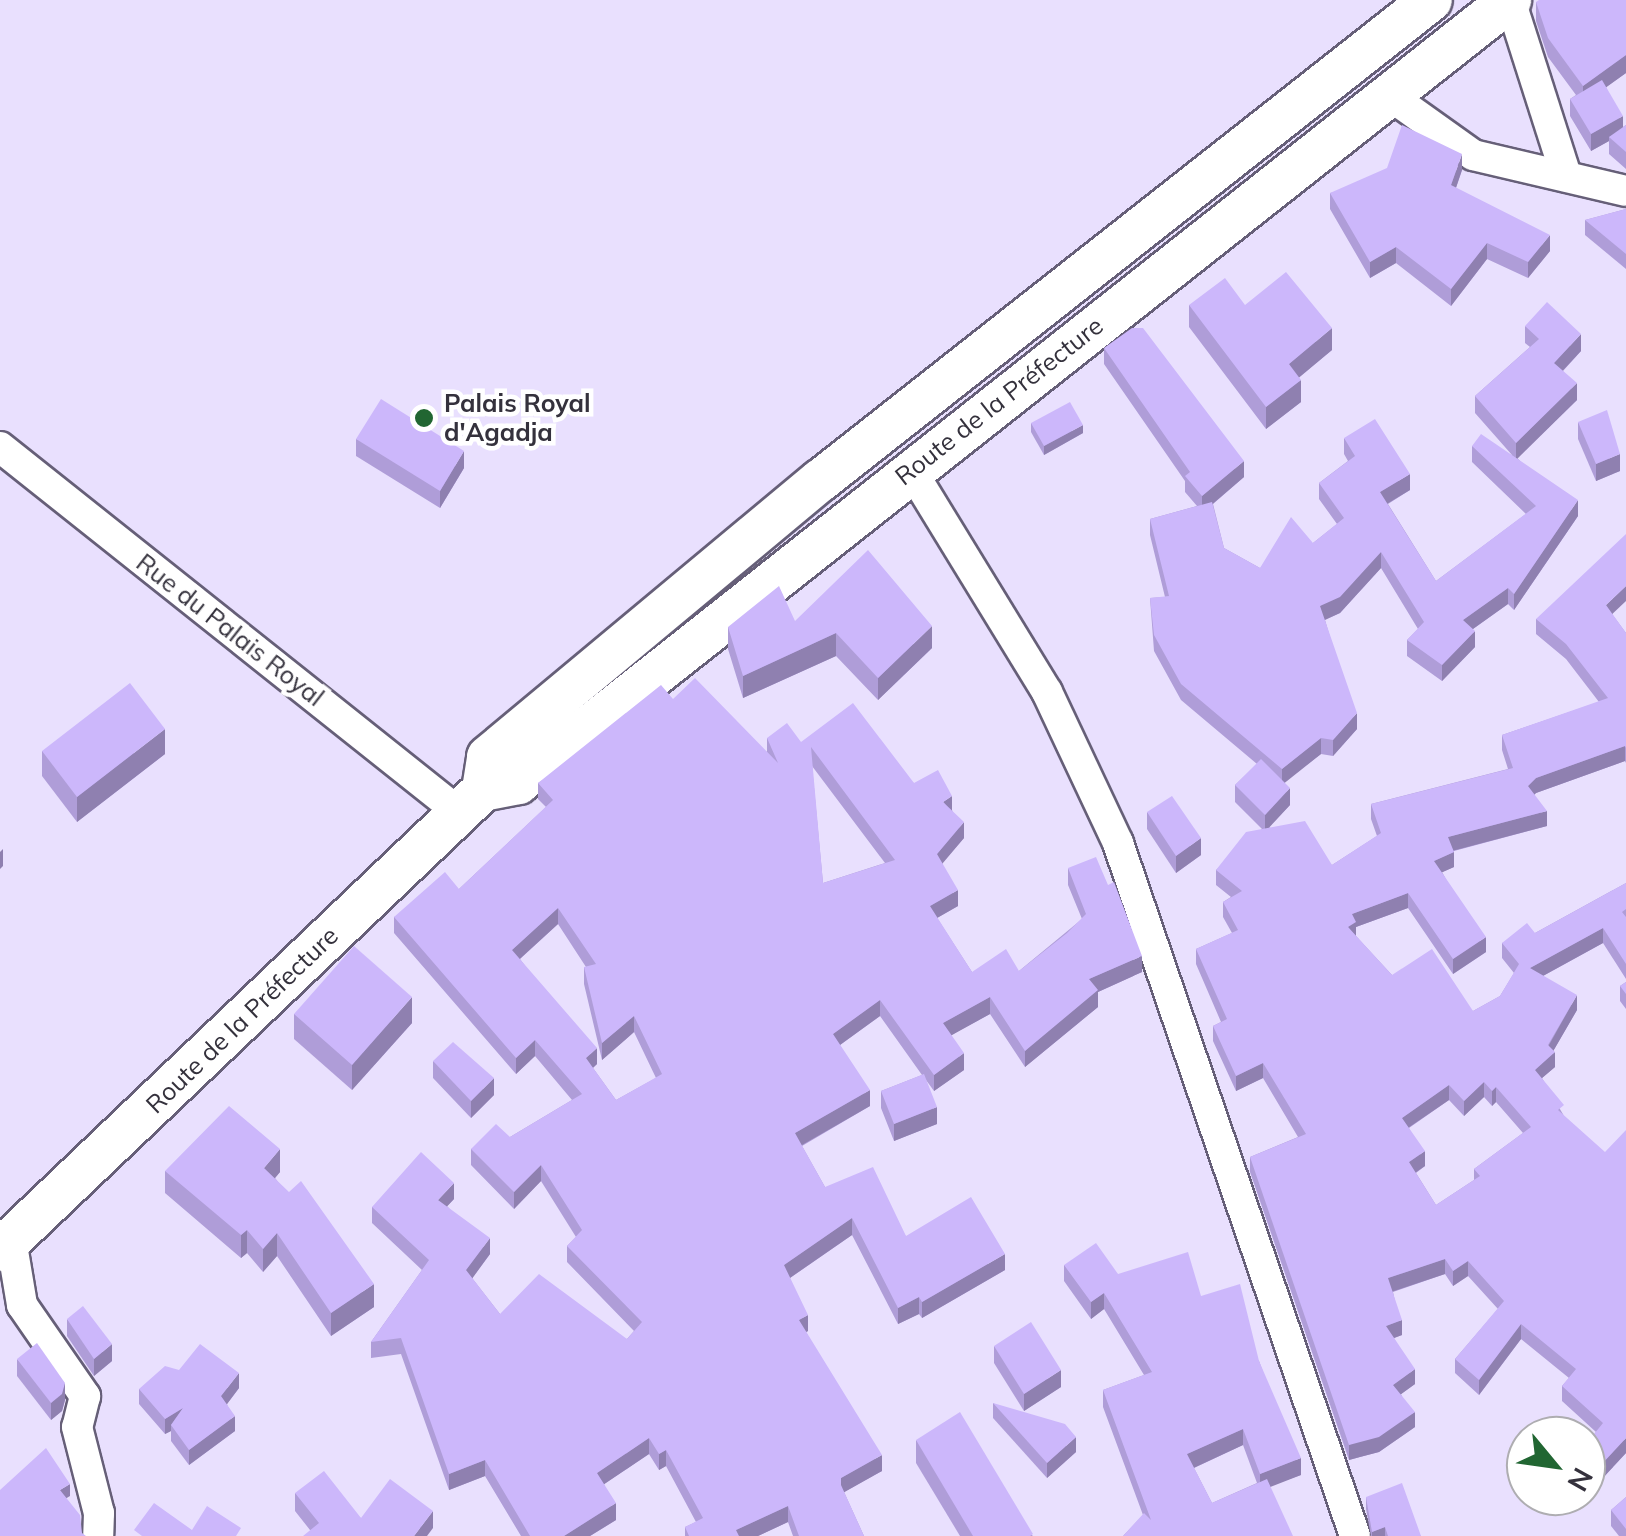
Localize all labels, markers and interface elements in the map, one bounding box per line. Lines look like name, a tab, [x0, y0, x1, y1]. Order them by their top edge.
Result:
street label: Route de la Préfecture	[889, 311, 1109, 491]
place label: Palais Royal d'Agadja	[444, 389, 591, 448]
marker: Palais Royal d'Agadja	[413, 407, 435, 429]
street label: Rue du Palais Royal	[130, 548, 330, 712]
street label: Route de la Préfecture	[140, 921, 344, 1119]
north arrow	[1506, 1416, 1606, 1516]
text: N	[1561, 1462, 1601, 1498]

